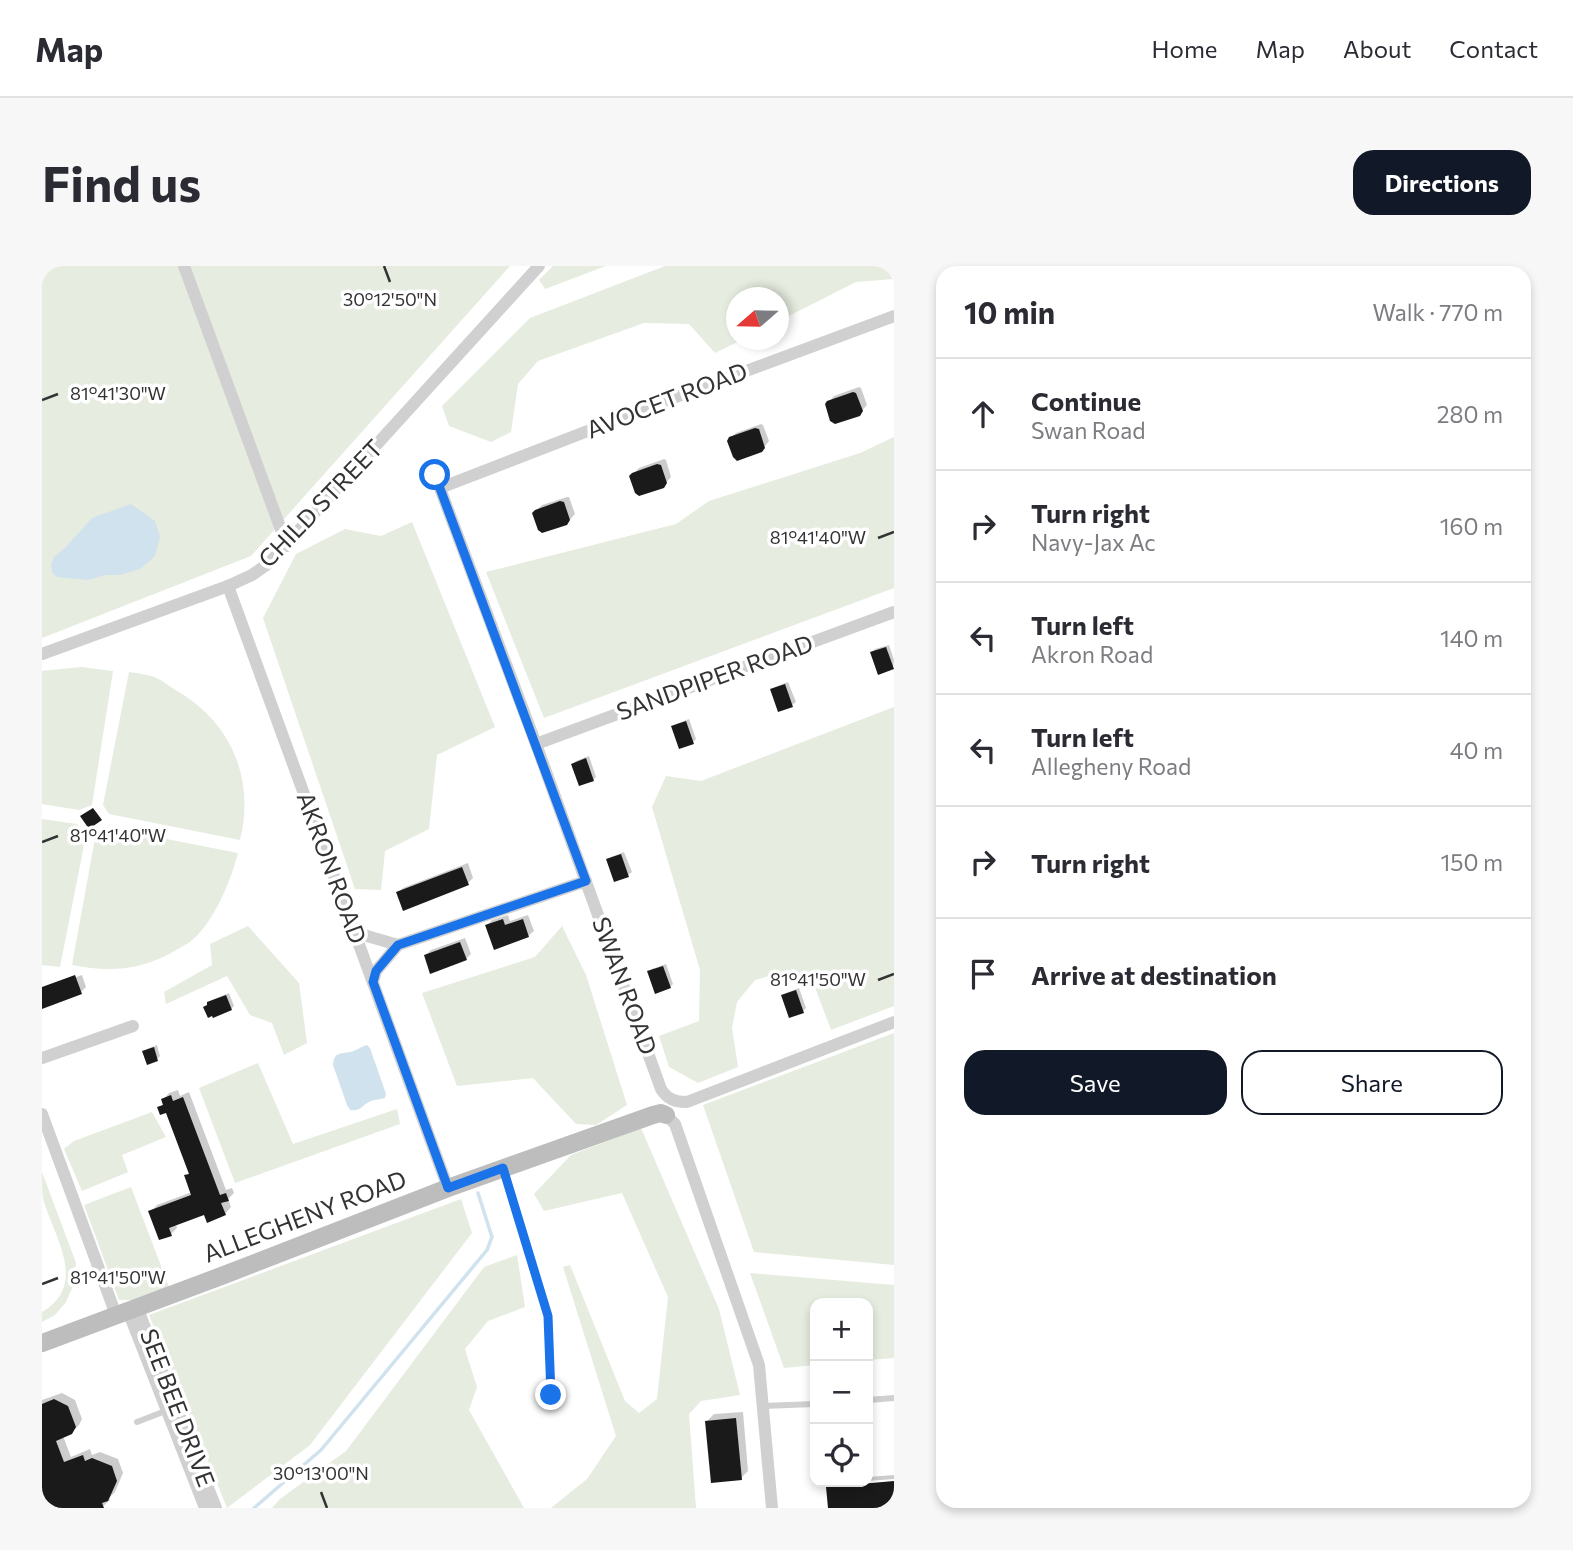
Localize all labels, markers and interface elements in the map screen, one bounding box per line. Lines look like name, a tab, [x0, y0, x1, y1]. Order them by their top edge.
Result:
text: Map	[35, 28, 103, 69]
text: Home	[1152, 34, 1218, 63]
text: Map	[1256, 34, 1305, 63]
text: About	[1343, 34, 1411, 63]
text: Contact	[1449, 34, 1538, 63]
button: Directions	[1353, 150, 1531, 215]
text: Find us	[42, 152, 201, 212]
north arrow	[726, 287, 789, 350]
text: 30°12'50"N	[343, 288, 437, 310]
text: 10 min	[964, 293, 1055, 330]
text: Walk · 770 m	[1372, 298, 1503, 326]
street label: AVOCET ROAD	[582, 356, 751, 444]
text: 81°41'30"W	[70, 382, 166, 404]
text: Continue	[1031, 385, 1141, 416]
icon: ahead	[964, 395, 1002, 433]
text: 280 m	[1437, 400, 1503, 428]
text: Swan Road	[1031, 416, 1145, 444]
street label: CHILD STREET	[252, 433, 388, 573]
route start	[419, 459, 450, 490]
text: Turn right	[1031, 497, 1150, 528]
icon: right	[964, 507, 1002, 545]
text: 160 m	[1440, 512, 1503, 540]
text: 81°41'40"W	[770, 526, 866, 548]
text: Navy-Jax Ac	[1031, 528, 1156, 556]
text: Turn left	[1031, 609, 1134, 640]
icon: left	[964, 619, 1002, 657]
text: 140 m	[1440, 624, 1503, 652]
street label: SANDPIPER ROAD	[612, 628, 817, 726]
text: Akron Road	[1031, 640, 1153, 668]
text: Turn left	[1031, 721, 1134, 752]
icon: left	[964, 731, 1002, 769]
text: 40 m	[1450, 736, 1503, 764]
text: Allegheny Road	[1031, 752, 1191, 780]
street label: AKRON ROAD	[292, 788, 373, 947]
text: 81°41'40"W	[70, 824, 166, 846]
icon: right	[964, 843, 1002, 881]
text: Turn right	[1031, 847, 1150, 878]
text: 150 m	[1440, 848, 1503, 876]
street label: SWAN ROAD	[587, 913, 664, 1058]
icon: arrive	[964, 955, 1002, 993]
text: Arrive at destination	[1031, 959, 1277, 990]
text: 81°41'50"W	[770, 968, 866, 990]
button: Save	[964, 1050, 1227, 1115]
button: Share	[1241, 1050, 1503, 1115]
street label: ALLEGHENY ROAD	[199, 1163, 410, 1268]
text: 81°41'50"W	[70, 1266, 166, 1288]
map controls	[810, 1298, 873, 1487]
button: +	[810, 1298, 873, 1361]
street label: SEE BEE DRIVE	[135, 1324, 222, 1491]
button: −	[810, 1361, 873, 1424]
route end	[535, 1379, 566, 1410]
button: locate	[810, 1424, 873, 1487]
text: 30°13'00"N	[273, 1462, 369, 1484]

